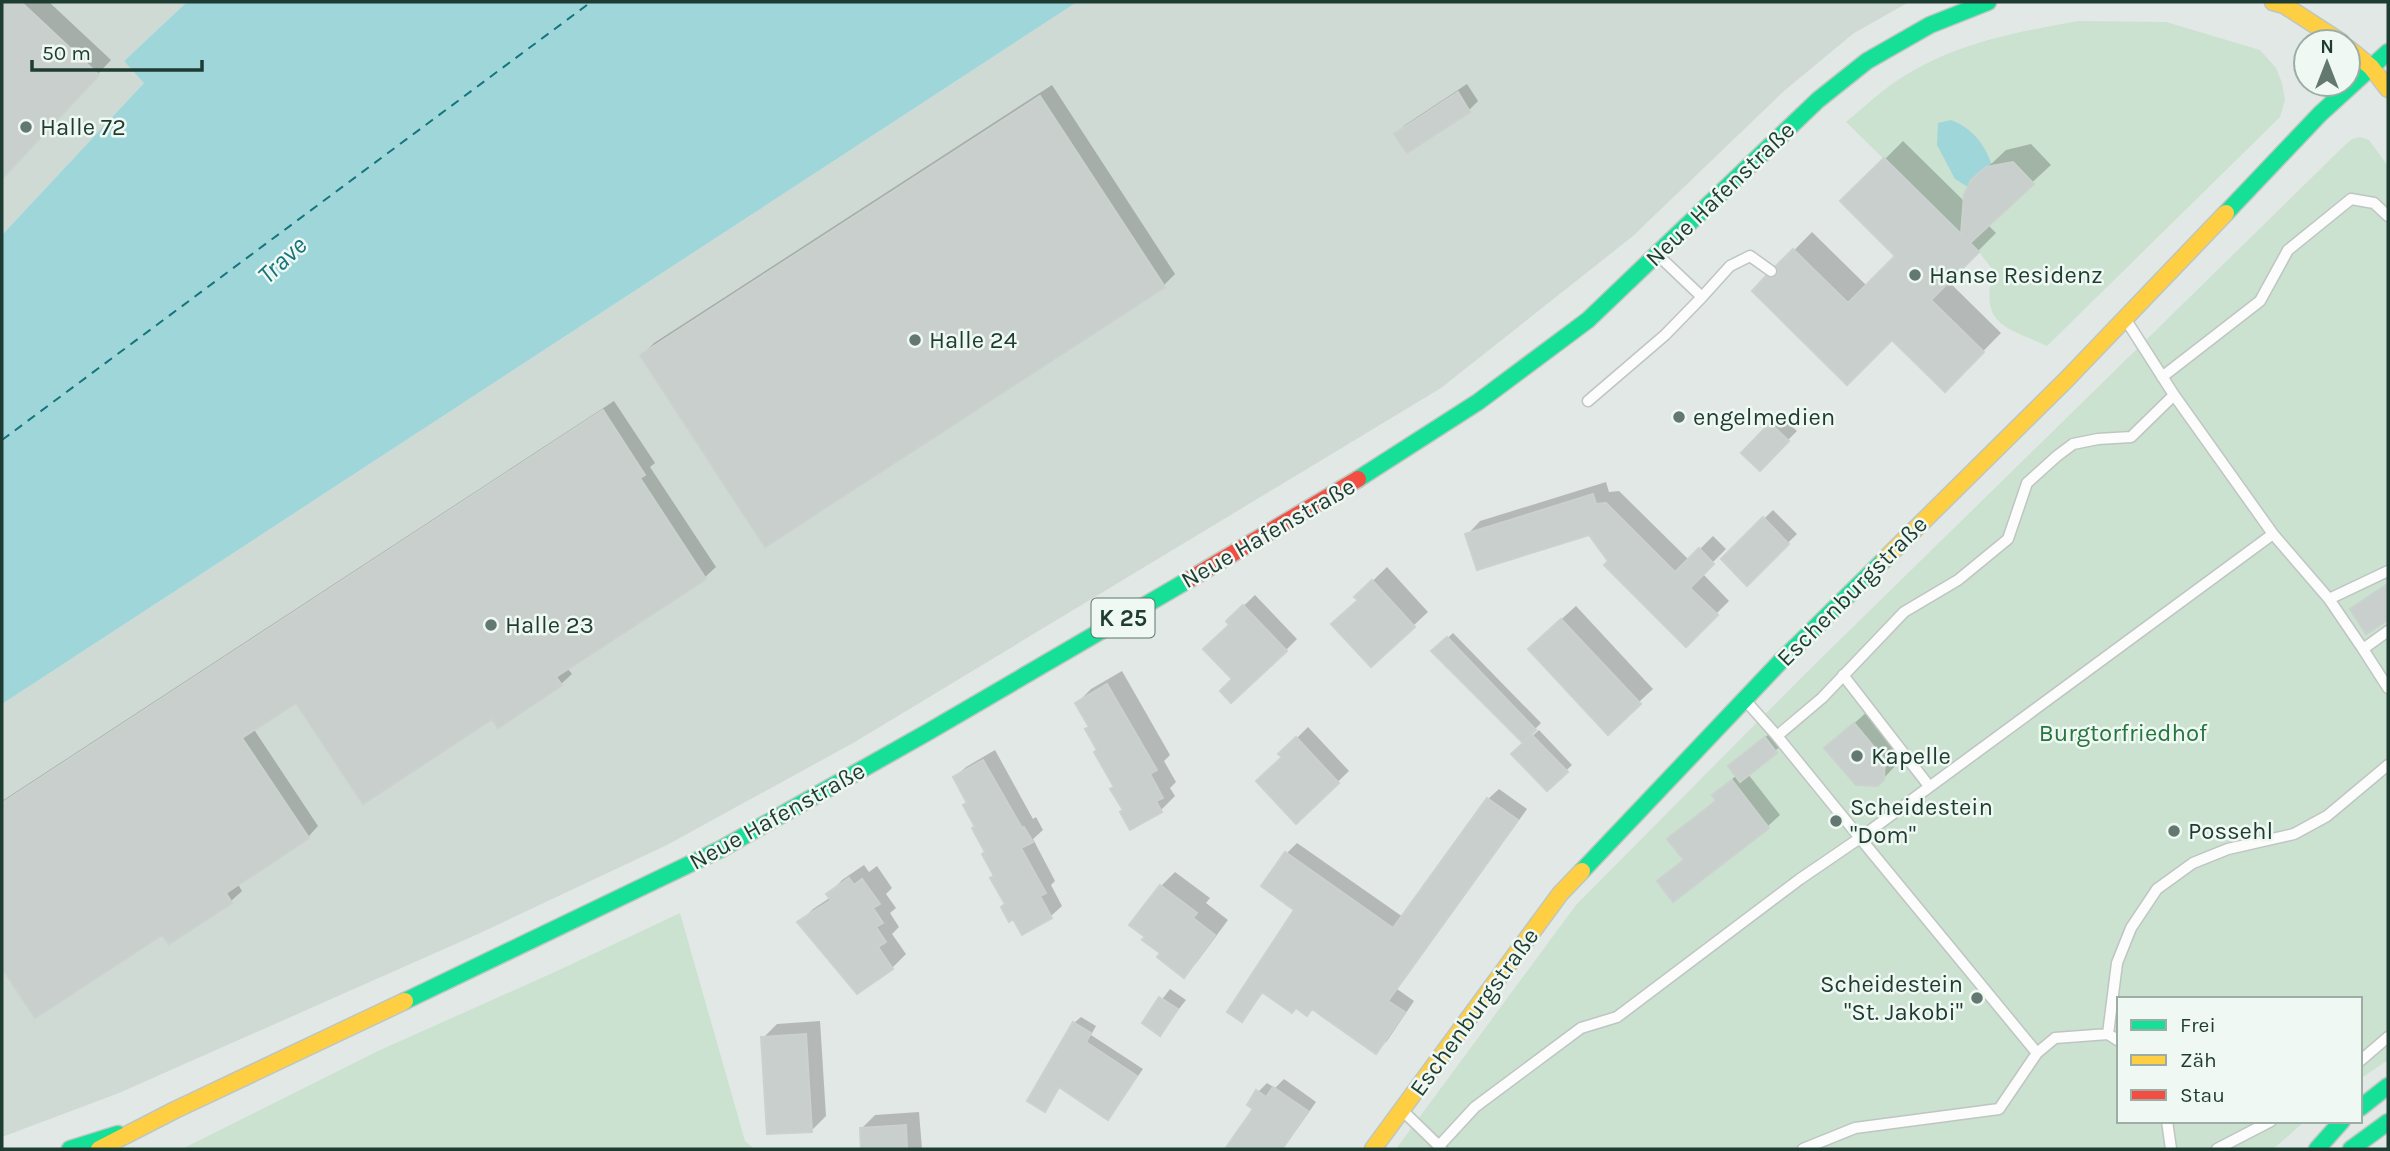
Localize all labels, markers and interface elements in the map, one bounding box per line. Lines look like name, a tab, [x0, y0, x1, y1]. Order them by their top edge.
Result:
scale bar	[32, 28, 201, 72]
north arrow	[2292, 28, 2362, 98]
text: N	[2320, 36, 2334, 58]
text: 50 m	[42, 41, 91, 65]
place label: Halle 72	[40, 113, 126, 141]
street label: Neue Hafenstraße	[1640, 116, 1800, 272]
marker: Halle 72	[18, 119, 34, 135]
water label: Trave	[251, 230, 313, 290]
place label: Hanse Residenz	[1929, 261, 2103, 289]
marker: Hanse Residenz	[1907, 267, 1923, 283]
place label: Halle 24	[929, 326, 1017, 354]
marker: Halle 24	[907, 332, 923, 348]
place label: engelmedien	[1693, 403, 1835, 431]
marker: engelmedien	[1671, 409, 1687, 425]
street label: Neue Hafenstraße	[1176, 472, 1360, 594]
street label: Eschenburgstraße	[1771, 510, 1933, 672]
road number: K 25	[1092, 598, 1154, 638]
place label: Halle 23	[505, 611, 594, 639]
marker: Halle 23	[483, 617, 499, 633]
park label: Burgtorfriedhof	[2039, 719, 2208, 747]
place label: Kapelle	[1871, 742, 1951, 770]
marker: Kapelle	[1849, 748, 1865, 764]
street label: Neue Hafenstraße	[684, 756, 870, 876]
place label: Scheidestein "Dom"	[1850, 793, 1993, 849]
marker: Scheidestein "Dom"	[1828, 813, 1844, 829]
place label: Possehl	[2188, 817, 2273, 845]
marker: Possehl	[2166, 823, 2182, 839]
street label: Eschenburgstraße	[1404, 922, 1544, 1102]
place label: Scheidestein "St. Jakobi"	[1820, 970, 1963, 1026]
marker: Scheidestein "St. Jakobi"	[1969, 990, 1985, 1006]
legend	[2117, 997, 2362, 1123]
text: Frei	[2180, 1013, 2216, 1037]
text: Zäh	[2180, 1048, 2217, 1072]
text: Stau	[2180, 1083, 2225, 1107]

